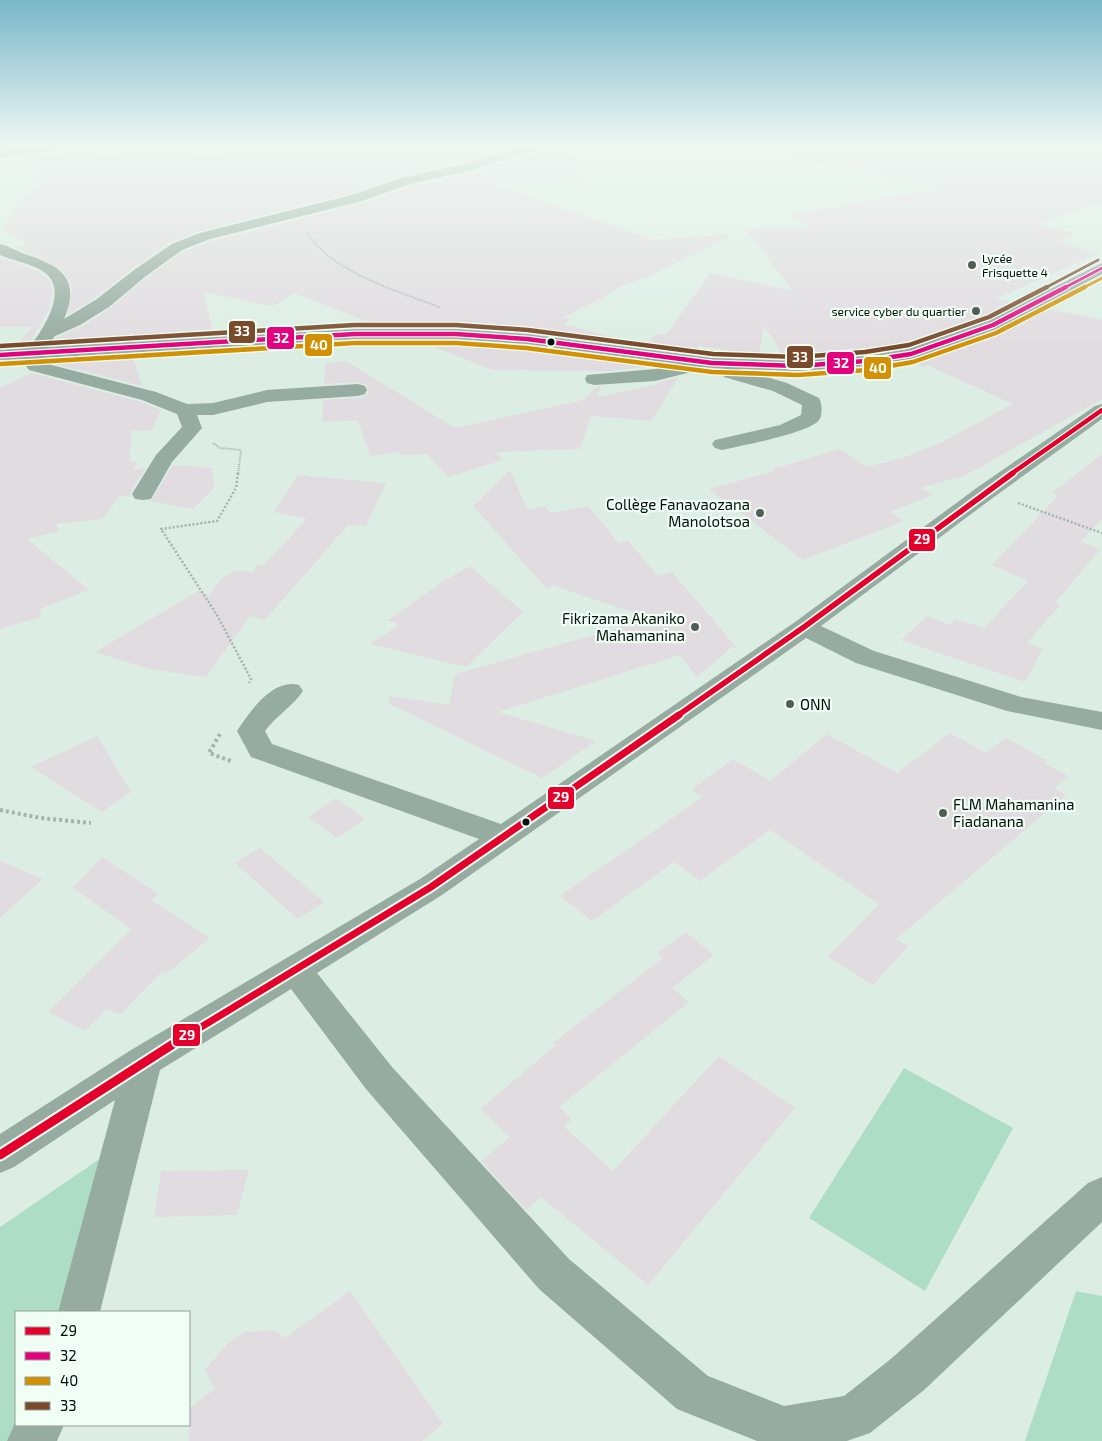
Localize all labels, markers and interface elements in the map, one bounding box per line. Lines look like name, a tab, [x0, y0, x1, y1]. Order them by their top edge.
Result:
place label: Lycée Frisquette 4	[982, 251, 1048, 279]
marker: Lycée Frisquette 4	[966, 259, 978, 271]
place label: service cyber du quartier	[831, 304, 966, 318]
marker: service cyber du quartier	[970, 305, 982, 317]
line badge: 33	[228, 320, 256, 344]
text: 33	[234, 322, 250, 339]
line badge: 32	[266, 326, 295, 350]
text: 32	[273, 329, 289, 346]
line badge: 40	[304, 333, 333, 357]
text: 40	[310, 336, 328, 353]
unlabelled marker	[546, 337, 556, 347]
line badge: 33	[786, 345, 814, 369]
text: 33	[792, 348, 808, 365]
line badge: 32	[826, 351, 855, 375]
text: 32	[833, 354, 849, 371]
line badge: 40	[863, 356, 892, 380]
text: 40	[869, 359, 887, 376]
place label: Collège Fanavaozana Manolotsoa	[606, 495, 750, 530]
marker: Collège Fanavaozana Manolotsoa	[754, 507, 766, 519]
line badge: 29	[908, 528, 936, 552]
text: 29	[914, 530, 930, 547]
place label: Fikrizama Akaniko Mahamanina	[562, 609, 685, 644]
marker: Fikrizama Akaniko Mahamanina	[689, 621, 701, 633]
place label: ONN	[800, 695, 831, 713]
marker: ONN	[784, 698, 796, 710]
line badge: 29	[547, 786, 575, 810]
text: 29	[553, 788, 569, 805]
place label: FLM Mahamanina Fiadanana	[953, 795, 1074, 830]
marker: FLM Mahamanina Fiadanana	[937, 807, 949, 819]
unlabelled marker	[521, 817, 531, 827]
line badge: 29	[172, 1023, 201, 1047]
text: 29	[179, 1026, 195, 1043]
legend	[15, 1311, 190, 1426]
text: 29	[60, 1321, 77, 1339]
text: 32	[60, 1346, 77, 1364]
text: 40	[60, 1371, 78, 1389]
text: 33	[60, 1396, 77, 1414]

